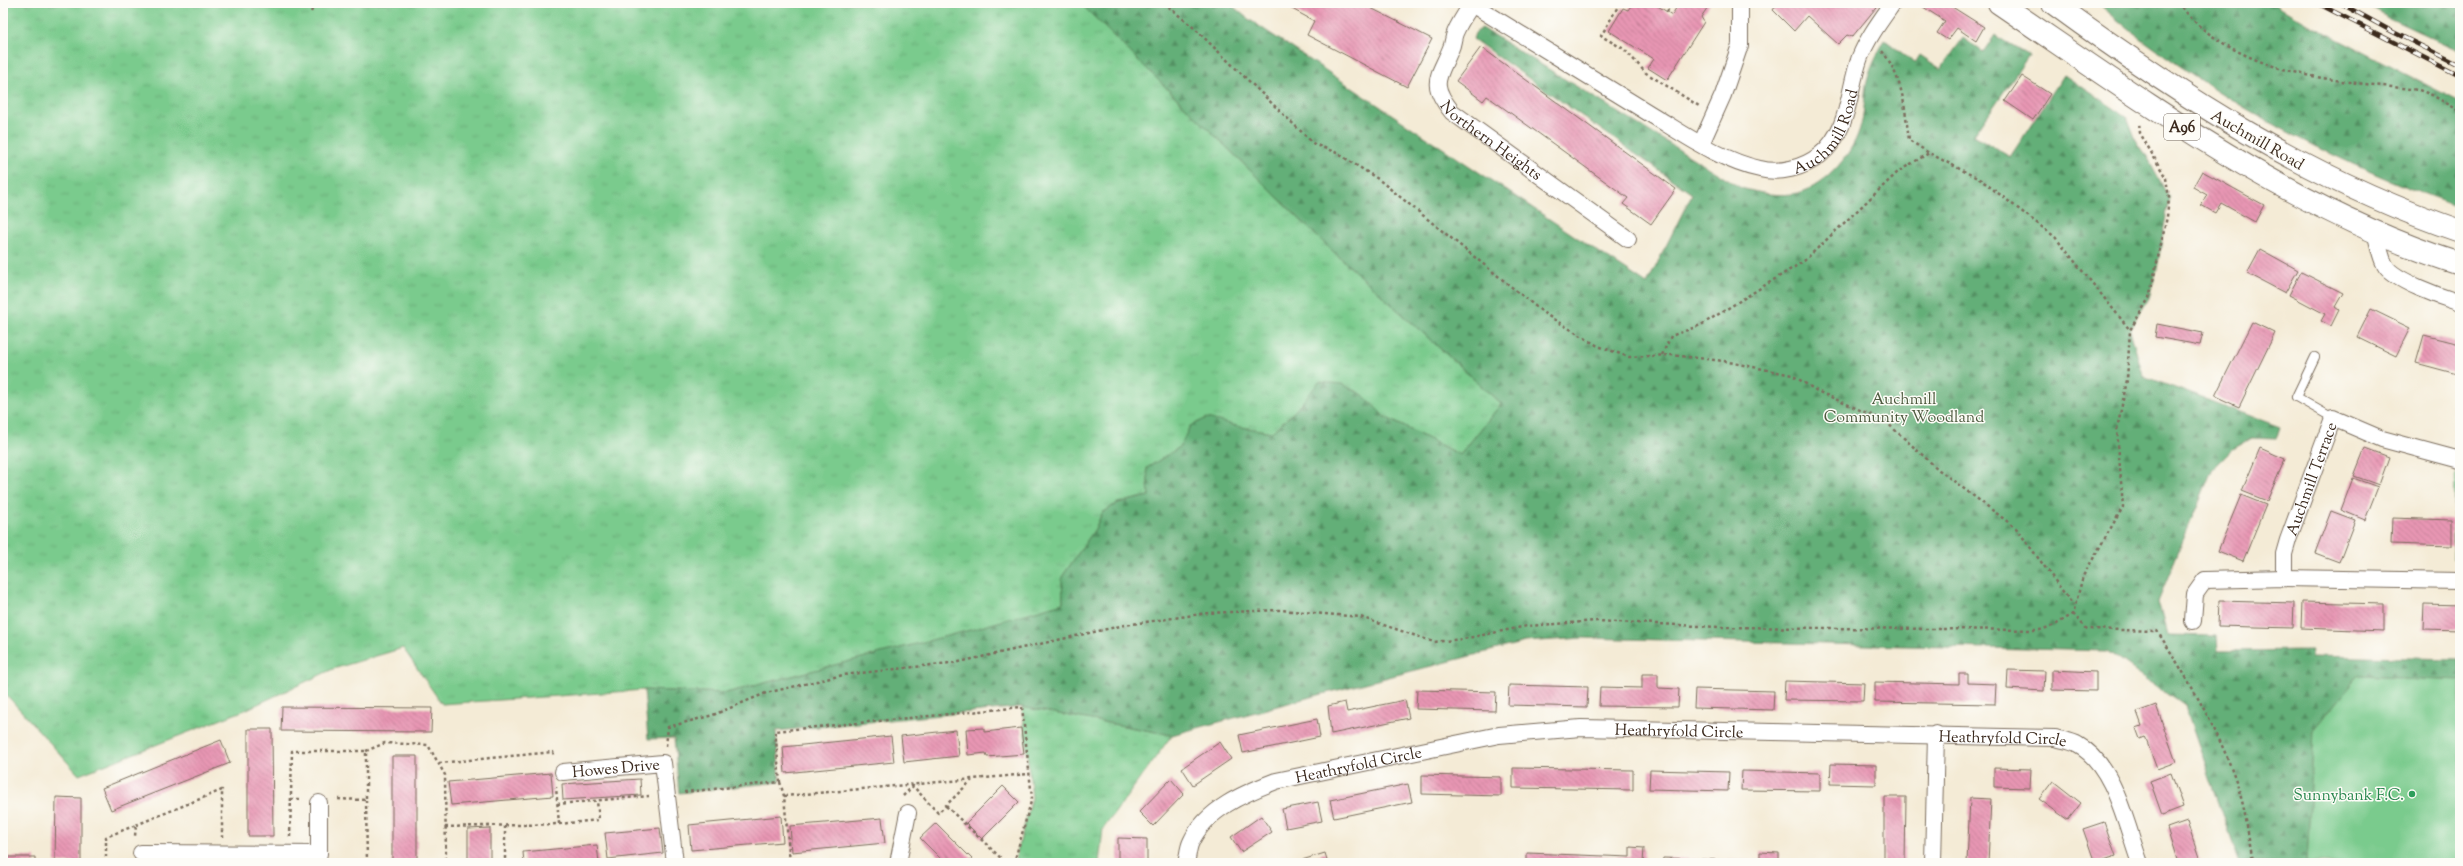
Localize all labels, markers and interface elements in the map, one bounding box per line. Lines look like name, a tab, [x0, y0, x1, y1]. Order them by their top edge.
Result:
street label: Auchmill Road	[1790, 87, 1865, 182]
street label: Northern Heights	[1433, 97, 1546, 187]
street label: Auchmill Road	[2206, 105, 2308, 177]
road number: A96	[2164, 114, 2200, 140]
park label: Auchmill Community Woodland	[1824, 389, 1984, 430]
street label: Auchmill Terrace	[2282, 419, 2344, 540]
street label: Heathryfold Circle	[1614, 720, 1744, 745]
street label: Heathryfold Circle	[1938, 727, 2069, 754]
street label: Heathryfold Circle	[1293, 742, 1424, 791]
street label: Howes Drive	[571, 754, 661, 785]
place label: Sunnybank F.C.	[2293, 785, 2404, 808]
marker: Sunnybank F.C.	[2407, 789, 2417, 799]

